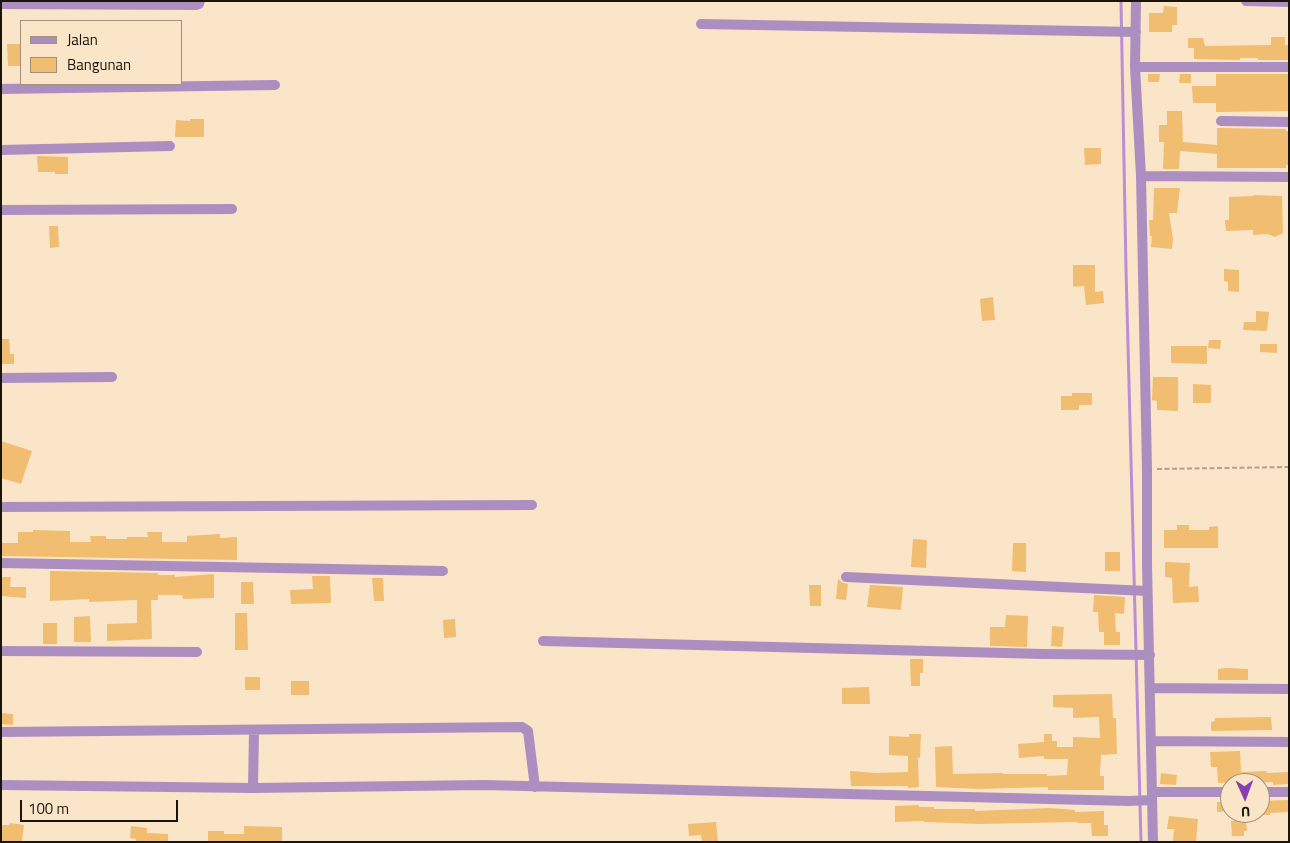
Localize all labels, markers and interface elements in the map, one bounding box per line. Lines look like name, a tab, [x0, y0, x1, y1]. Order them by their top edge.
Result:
legend	[20, 20, 182, 85]
text: Jalan	[67, 28, 98, 51]
text: Bangunan	[67, 53, 131, 76]
north arrow	[1220, 773, 1270, 823]
scale bar	[22, 790, 180, 822]
text: 100 m	[28, 797, 69, 820]
text: U	[1241, 802, 1250, 823]

